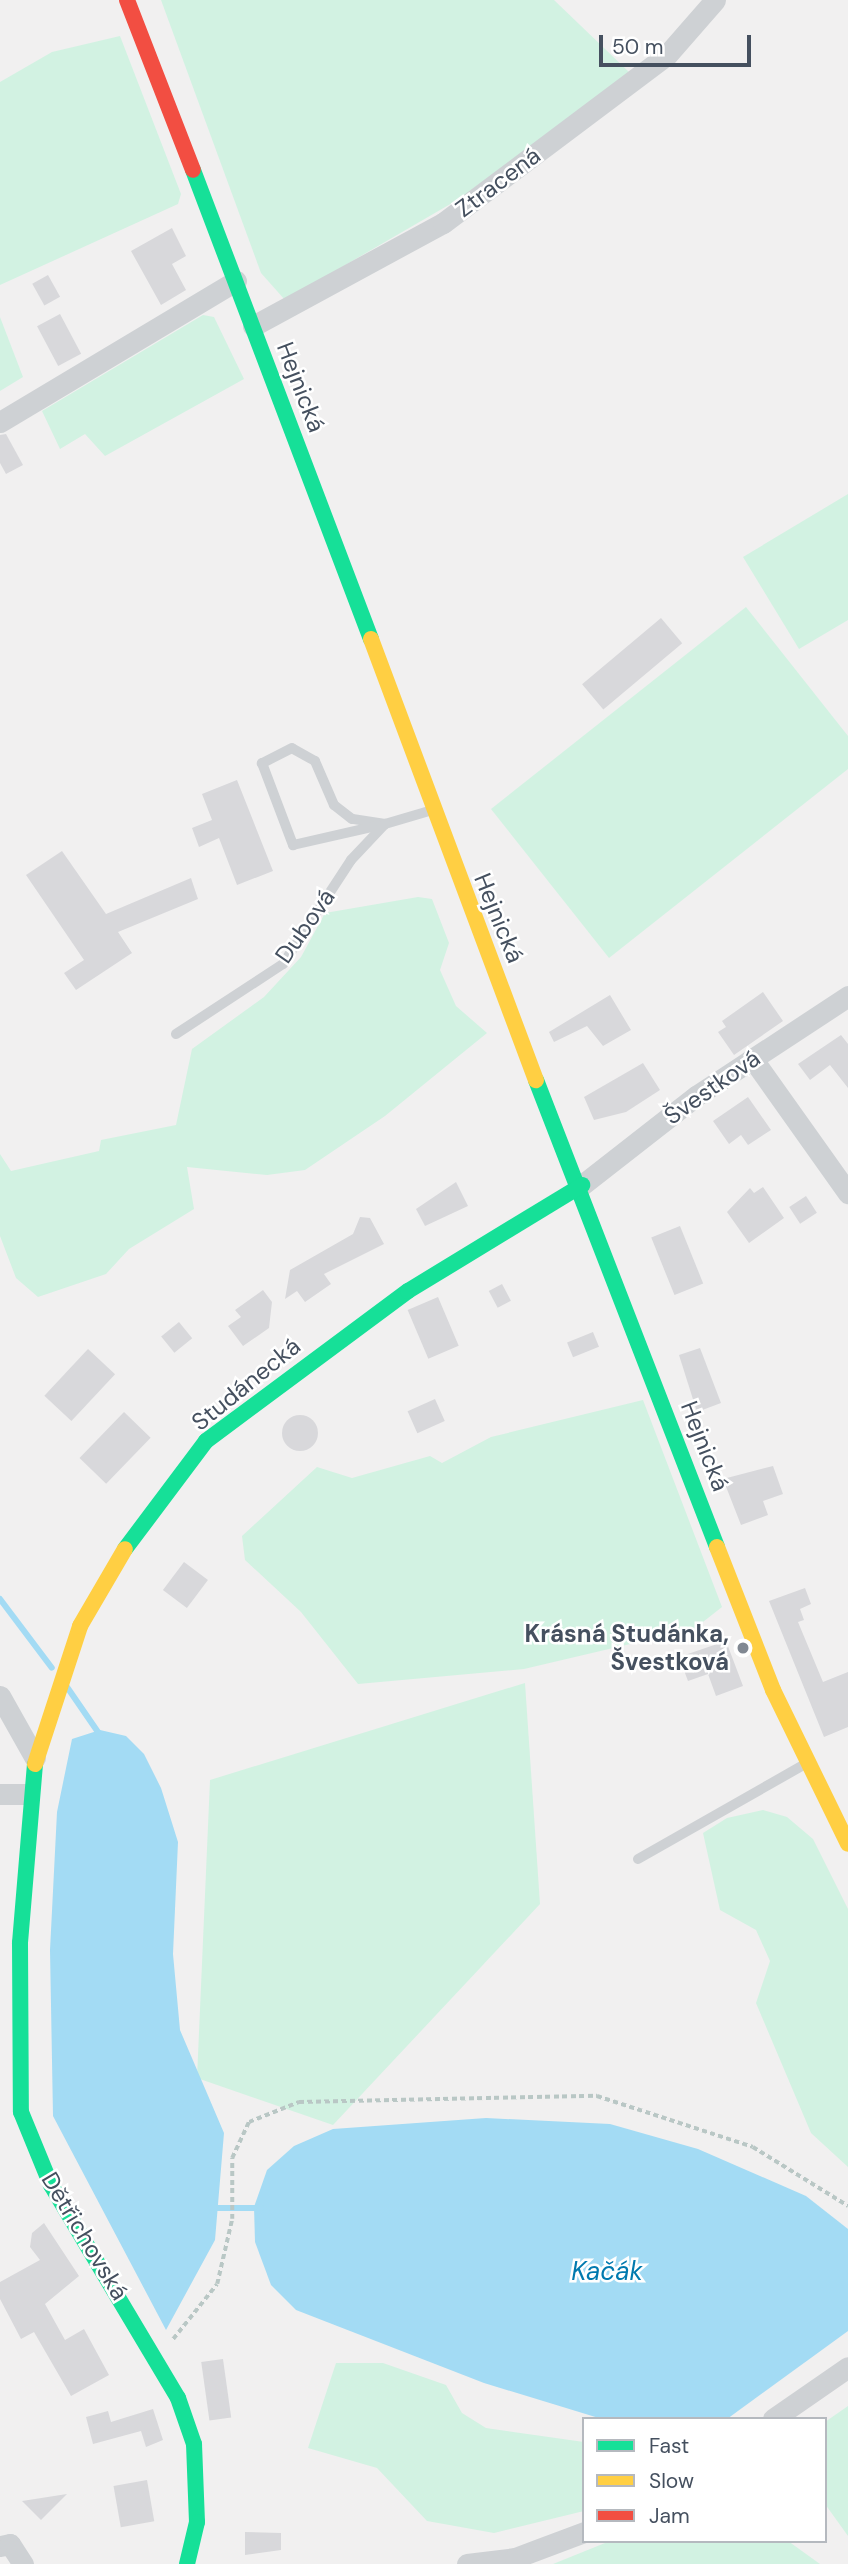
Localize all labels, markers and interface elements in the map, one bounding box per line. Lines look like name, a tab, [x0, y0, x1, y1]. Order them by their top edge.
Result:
scale bar	[603, 21, 755, 65]
text: 50 m	[612, 33, 663, 61]
street label: Ztracená	[450, 141, 546, 223]
street label: Hejnická	[271, 338, 331, 436]
street label: Hejnická	[468, 869, 530, 967]
street label: Dubová	[269, 883, 341, 969]
street label: Švestková	[658, 1044, 766, 1130]
street label: Studánecká	[186, 1331, 306, 1437]
street label: Hejnická	[675, 1397, 735, 1495]
place label: Krásná Studánka, Švestková	[525, 1620, 729, 1676]
marker: Krásná Studánka, Švestková	[735, 1640, 751, 1656]
street label: Dětřichovská	[36, 2167, 134, 2305]
water label: Kačák	[571, 2256, 643, 2288]
legend	[582, 2417, 827, 2543]
text: Fast	[649, 2432, 689, 2460]
text: Slow	[649, 2467, 694, 2495]
text: Jam	[649, 2502, 690, 2530]

